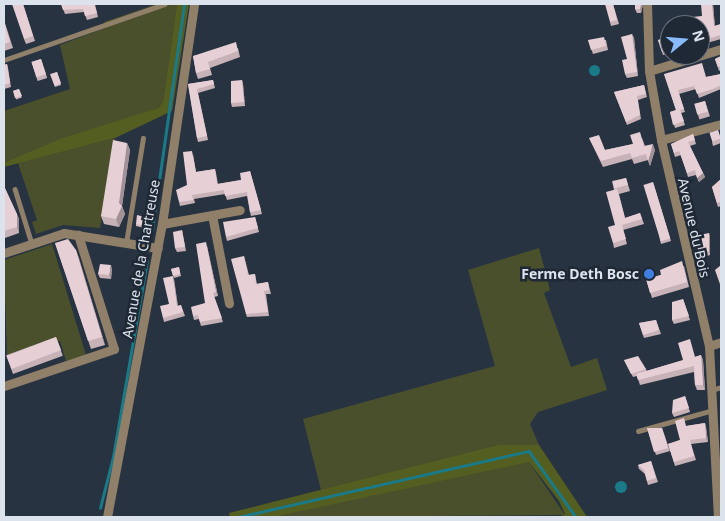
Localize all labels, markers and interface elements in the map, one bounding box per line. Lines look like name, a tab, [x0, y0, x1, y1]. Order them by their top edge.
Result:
north arrow	[660, 15, 710, 65]
text: N	[688, 28, 710, 44]
street label: Avenue du Bois	[674, 177, 714, 279]
street label: Avenue de la Chartreuse	[119, 178, 163, 340]
place label: Ferme Deth Bosc	[521, 266, 639, 282]
marker: Ferme Deth Bosc	[643, 268, 655, 280]

